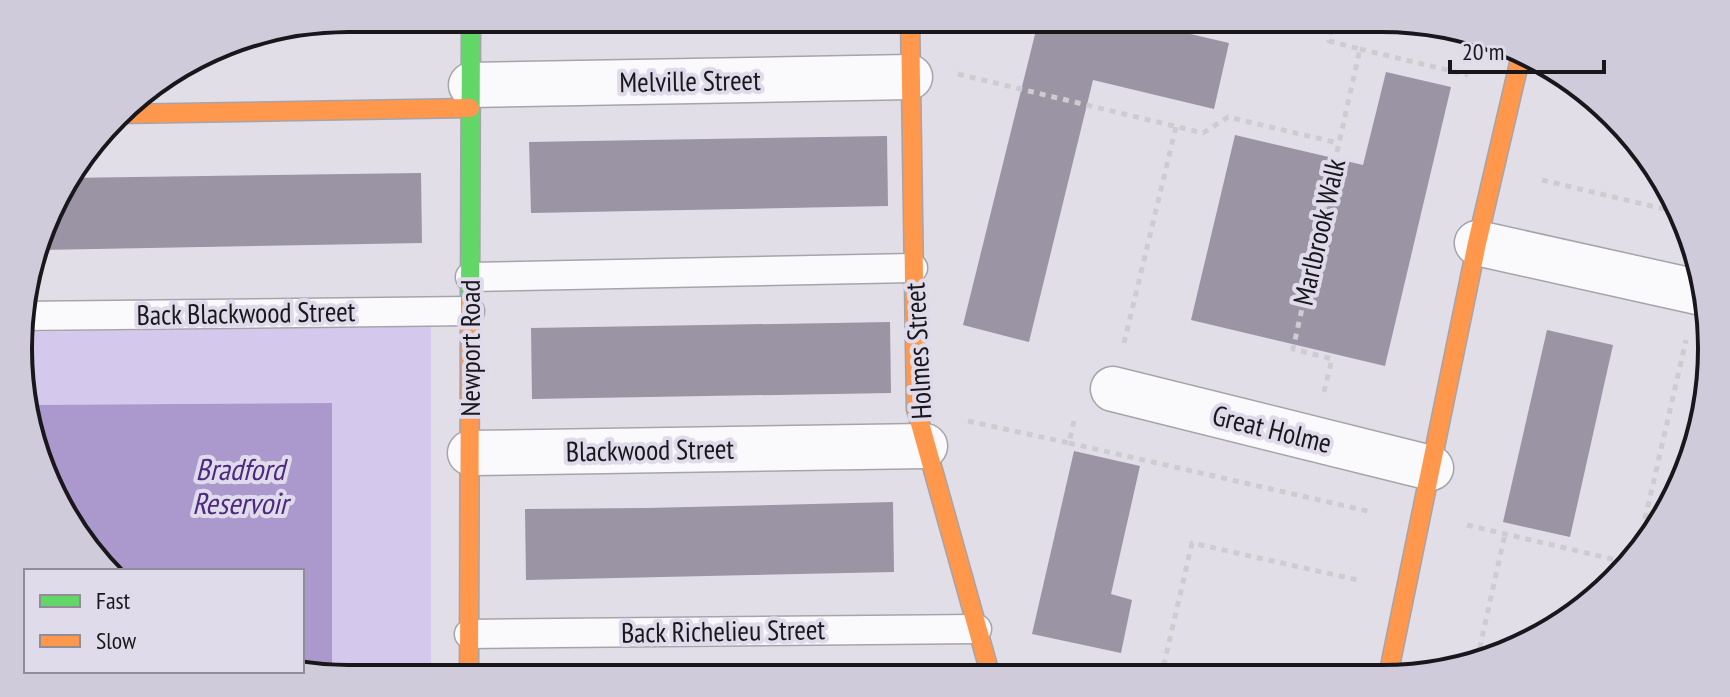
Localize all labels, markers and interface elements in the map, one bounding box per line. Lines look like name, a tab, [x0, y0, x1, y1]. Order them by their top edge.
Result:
scale bar	[1450, 24, 1604, 74]
text: 20 m	[1462, 36, 1504, 67]
street label: Melville Street	[619, 61, 761, 100]
street label: Marlbrook Walk	[1284, 155, 1353, 309]
street label: Newport Road	[451, 280, 488, 416]
street label: Holmes Street	[895, 281, 940, 420]
street label: Back Blackwood Street	[136, 292, 356, 333]
street label: Great Holme	[1209, 396, 1335, 461]
street label: Blackwood Street	[566, 430, 735, 469]
water label: Bradford Reservoir	[192, 449, 292, 522]
legend	[24, 569, 304, 673]
text: Fast	[96, 585, 131, 616]
street label: Back Richelieu Street	[621, 610, 826, 651]
text: Slow	[96, 625, 137, 656]

